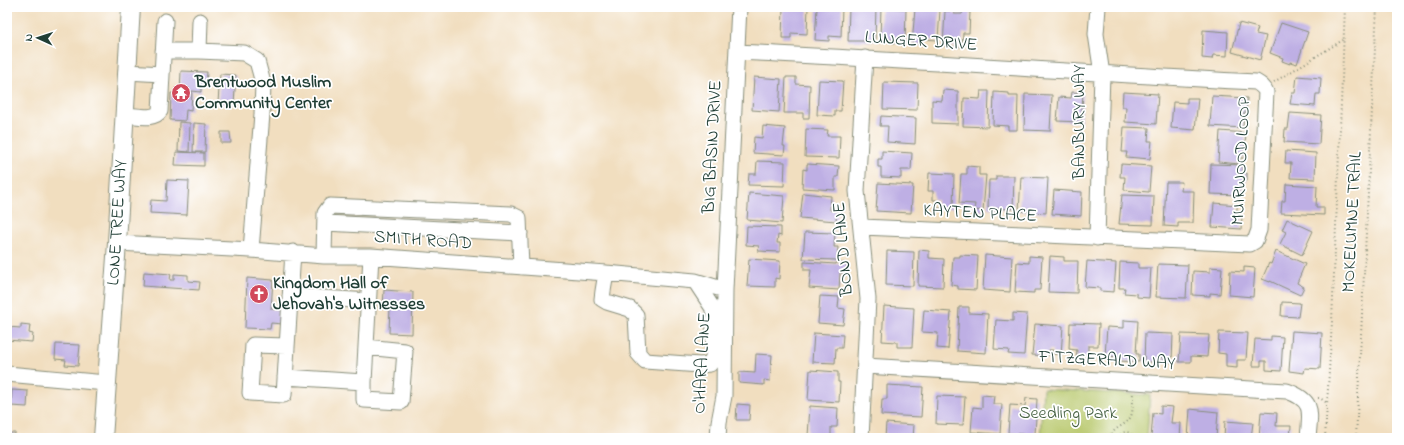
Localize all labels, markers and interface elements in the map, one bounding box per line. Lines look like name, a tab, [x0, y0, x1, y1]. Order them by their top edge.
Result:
north arrow	[18, 18, 58, 58]
street label: LUNGER DRIVE	[864, 25, 978, 59]
text: N	[21, 33, 37, 42]
street label: BANBURY WAY	[1067, 64, 1093, 180]
place label: Brentwood Muslim Community Center	[194, 70, 332, 118]
street label: BIG BASIN DRIVE	[696, 80, 729, 215]
temple icon: Brentwood Muslim Community Center	[170, 82, 192, 104]
street label: MUIRWOOD LOOP	[1226, 95, 1258, 226]
street label: MOKELUMNE TRAIL	[1336, 150, 1370, 293]
street label: LONE TREE WAY	[101, 158, 135, 286]
street label: KAYTEN PLACE	[922, 198, 1038, 230]
street label: BOND LANE	[827, 201, 861, 298]
street label: SMITH ROAD	[373, 225, 473, 257]
place label: Kingdom Hall of Jehovah's Witnesses	[273, 271, 425, 318]
church icon: Kingdom Hall of Jehovah's Witnesses	[248, 283, 270, 305]
street label: O'HARA LANE	[687, 312, 719, 414]
street label: FITZGERALD WAY	[1037, 344, 1177, 378]
park label: Seedling Park	[1019, 401, 1117, 428]

